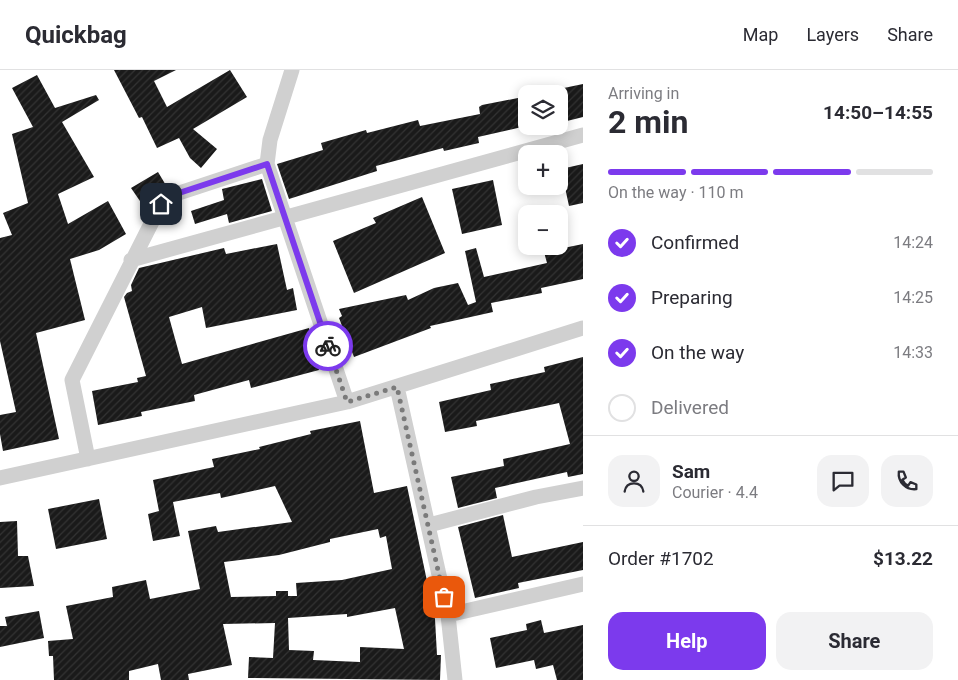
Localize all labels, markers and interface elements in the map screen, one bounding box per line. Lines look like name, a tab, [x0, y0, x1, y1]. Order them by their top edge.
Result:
text: Quickbag	[25, 21, 127, 49]
text: Map	[743, 24, 778, 45]
text: Layers	[806, 24, 859, 45]
text: Share	[887, 24, 933, 45]
text: Arriving in	[608, 84, 679, 103]
map controls	[518, 85, 568, 255]
button: layers	[518, 85, 568, 135]
text: 14:50–14:55	[823, 101, 933, 124]
text: 2 min	[608, 103, 688, 141]
button: +	[518, 145, 568, 195]
pin	[140, 183, 182, 225]
text: On the way · 110 m	[608, 183, 744, 202]
icon: home	[147, 190, 175, 218]
button: −	[518, 205, 568, 255]
icon: check	[608, 229, 636, 257]
text: Confirmed	[651, 231, 739, 254]
text: 14:24	[893, 233, 933, 252]
icon: check	[608, 284, 636, 312]
text: Preparing	[651, 286, 733, 309]
text: 14:25	[893, 288, 933, 307]
courier	[303, 321, 353, 371]
icon: bike	[314, 332, 342, 360]
icon: check	[608, 339, 636, 367]
text: On the way	[651, 341, 744, 364]
text: 14:33	[893, 343, 933, 362]
text: Delivered	[651, 396, 729, 419]
button: person	[608, 455, 660, 507]
button: chat	[817, 455, 869, 507]
button: phone	[881, 455, 933, 507]
text: Sam	[672, 460, 710, 483]
text: Courier · 4.4	[672, 483, 758, 502]
text: Order #1702	[608, 547, 714, 570]
text: $13.22	[873, 547, 933, 570]
pin	[423, 576, 465, 618]
icon: bag	[430, 583, 458, 611]
button: Help	[608, 612, 766, 670]
button: Share	[776, 612, 933, 670]

